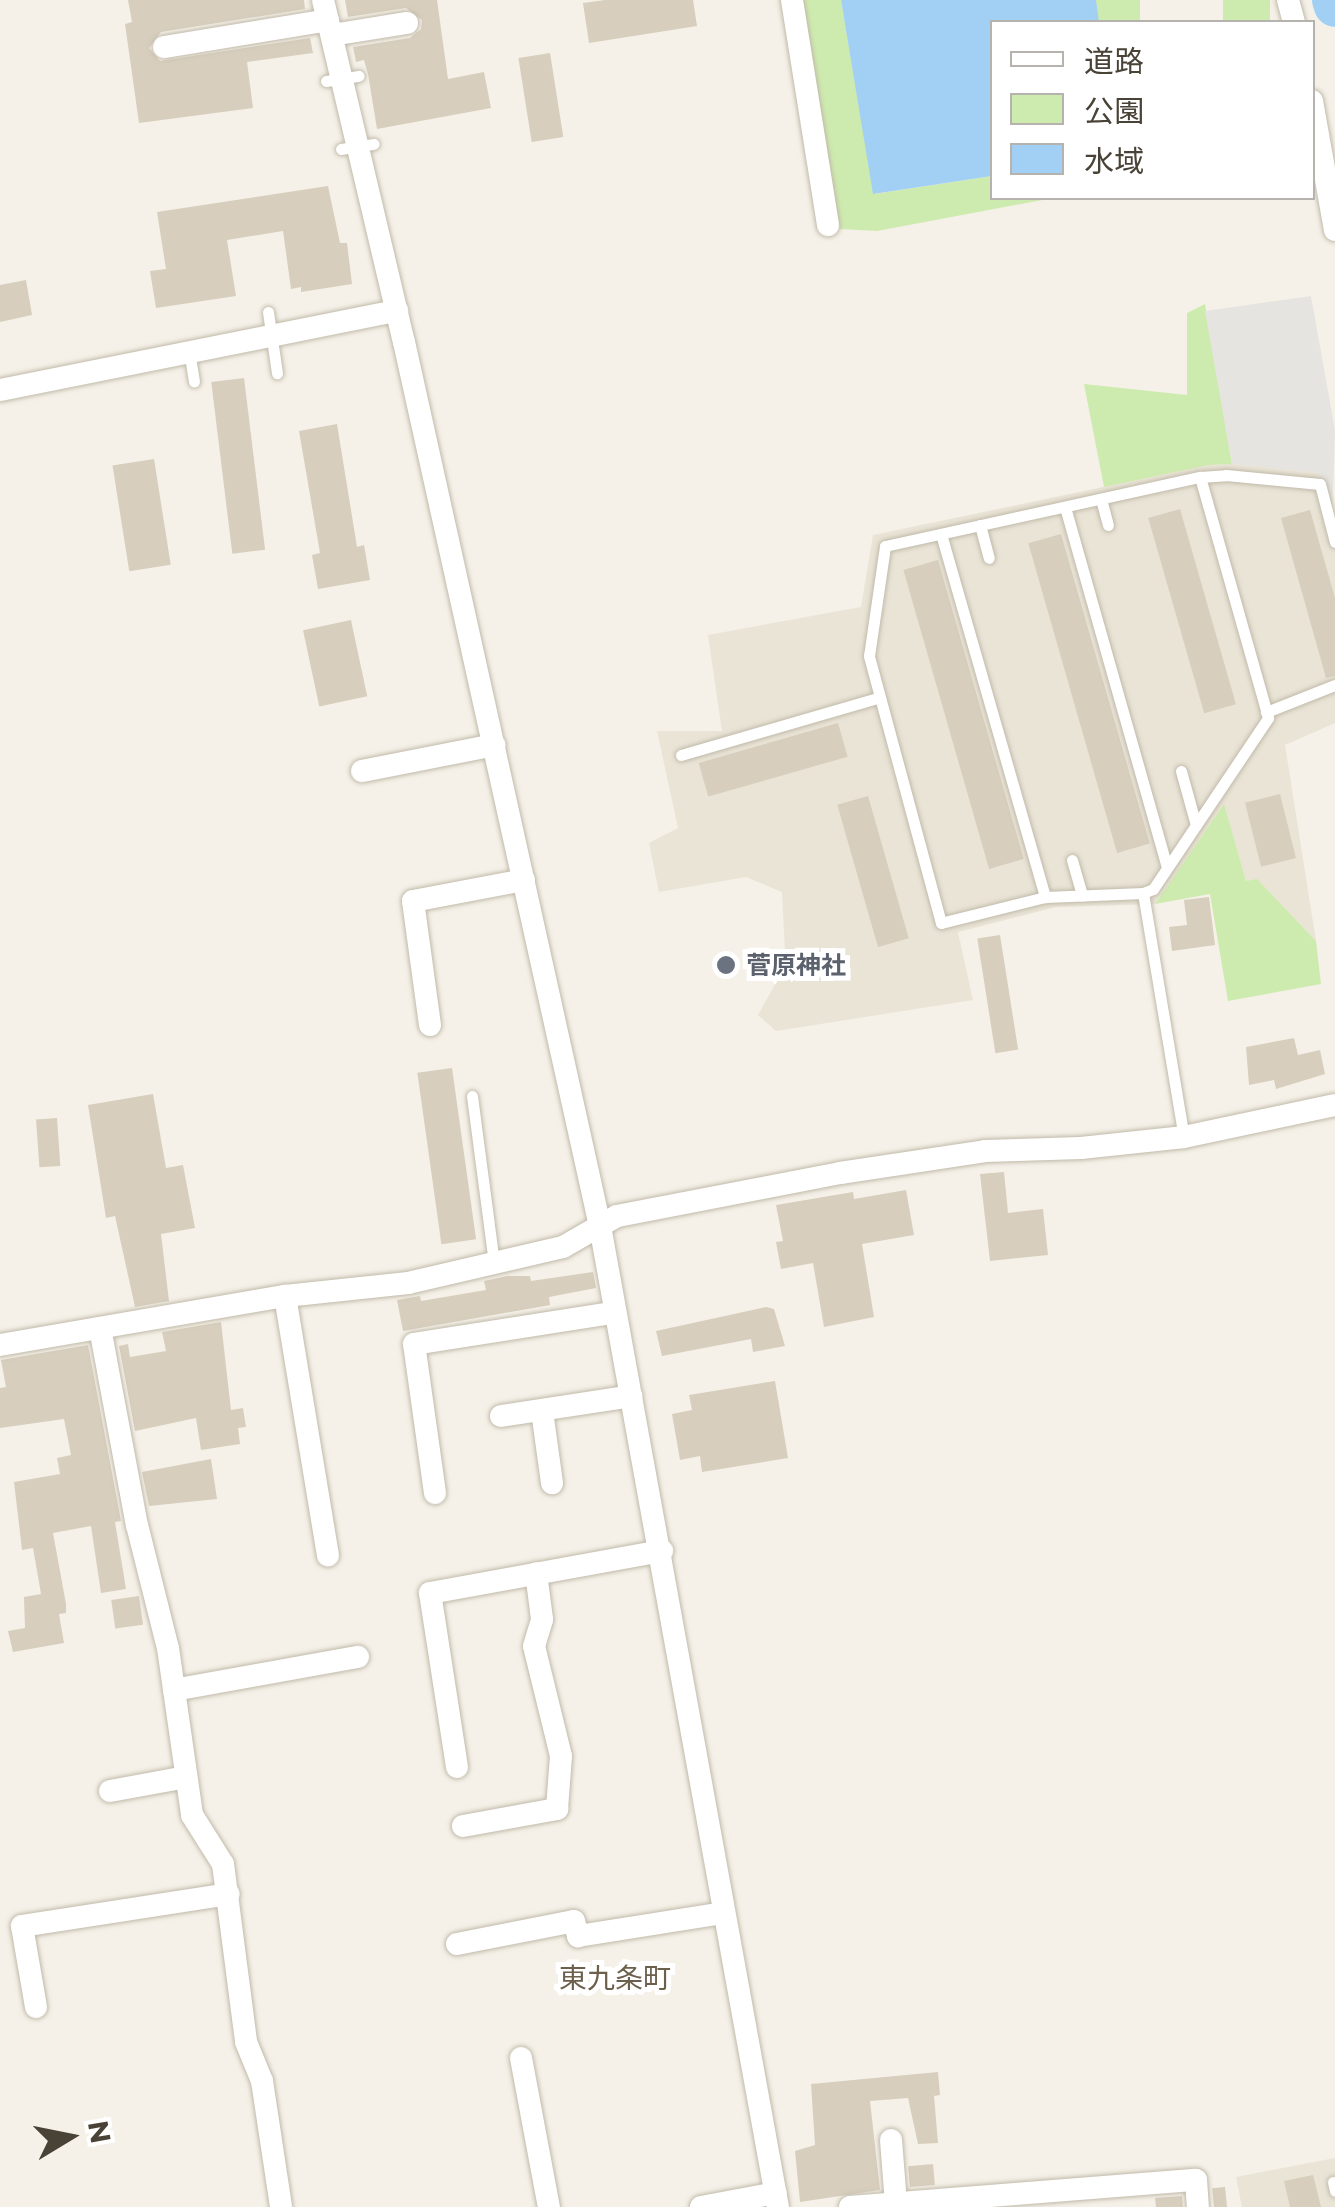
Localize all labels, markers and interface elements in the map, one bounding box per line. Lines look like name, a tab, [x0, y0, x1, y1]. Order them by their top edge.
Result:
legend	[990, 20, 1315, 200]
text: 道路	[1084, 43, 1144, 80]
text: 公園	[1084, 93, 1144, 130]
text: 水域	[1084, 143, 1144, 180]
place label: 菅原神社	[746, 950, 846, 980]
marker: 菅原神社	[715, 954, 737, 976]
district label: 東九条町	[559, 1961, 671, 1995]
north arrow	[20, 2087, 120, 2187]
text: N	[81, 2118, 118, 2146]

